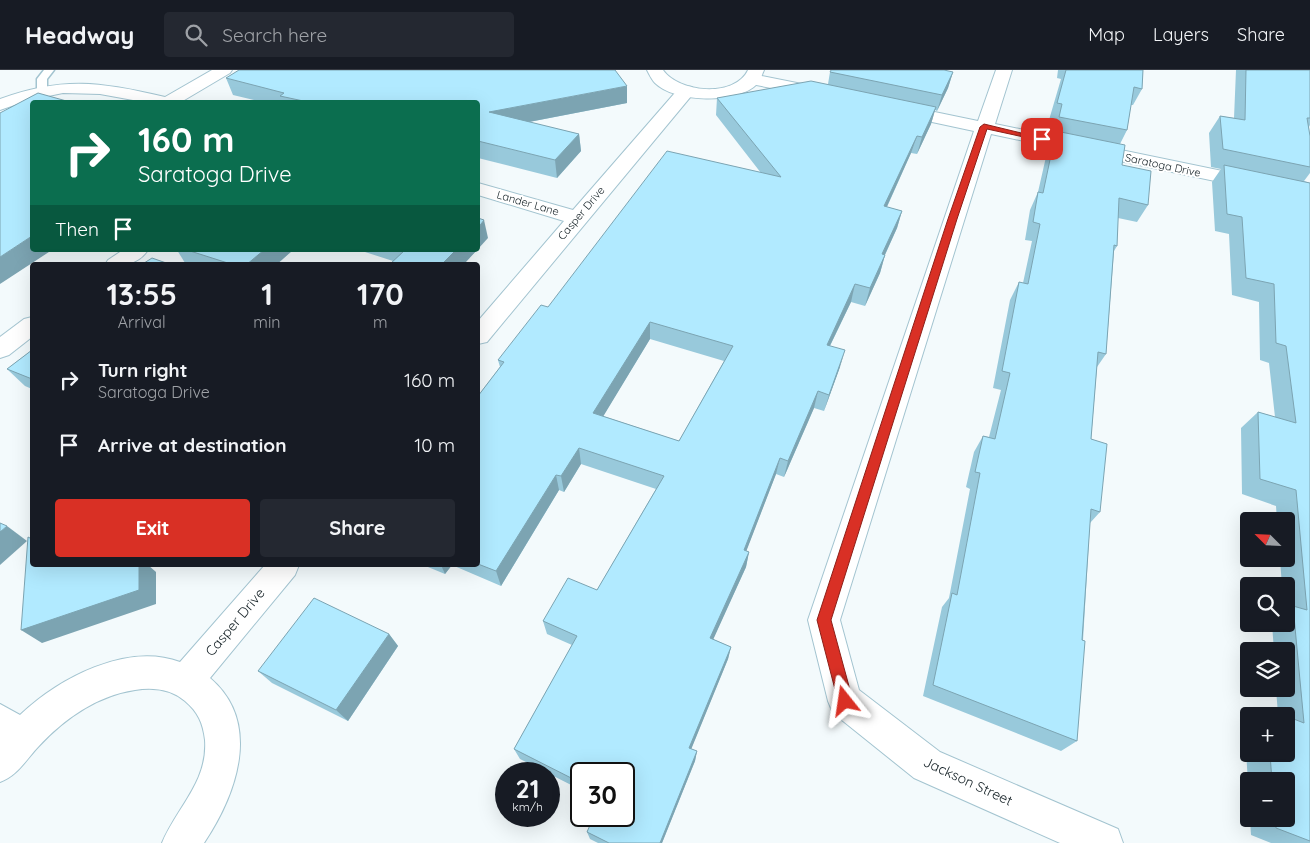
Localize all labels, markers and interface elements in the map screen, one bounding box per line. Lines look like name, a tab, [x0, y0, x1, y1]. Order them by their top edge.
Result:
search box	[164, 12, 514, 57]
text: Headway	[25, 20, 134, 50]
icon: search	[182, 21, 210, 49]
text: Search here	[222, 23, 327, 47]
text: Map	[1088, 23, 1125, 46]
text: Layers	[1153, 23, 1209, 46]
text: Share	[1237, 23, 1285, 46]
text: 160 m	[138, 117, 235, 161]
pin	[1021, 118, 1063, 160]
icon: right	[55, 120, 120, 185]
icon: arrive	[1028, 125, 1056, 153]
street label: Saratoga Drive	[1124, 150, 1202, 180]
text: Saratoga Drive	[138, 160, 292, 188]
street label: Casper Drive	[555, 183, 607, 243]
street label: Lander Lane	[495, 187, 561, 219]
icon: arrive	[109, 215, 137, 243]
text: Then	[55, 217, 99, 241]
text: 13:55	[106, 275, 177, 313]
text: 1	[261, 275, 273, 313]
text: 170	[357, 275, 404, 313]
text: Arrival	[118, 312, 166, 332]
text: min	[253, 312, 281, 332]
text: m	[373, 312, 388, 332]
text: Turn right	[98, 358, 187, 382]
icon: right	[55, 366, 83, 394]
text: 160 m	[404, 368, 455, 392]
text: Saratoga Drive	[98, 382, 210, 402]
icon: arrive	[55, 431, 83, 459]
text: Arrive at destination	[98, 433, 287, 457]
text: 10 m	[414, 433, 455, 457]
button: Exit	[55, 499, 250, 557]
button: Share	[260, 499, 455, 557]
north arrow	[1240, 512, 1295, 568]
map controls	[1240, 512, 1295, 827]
button: search	[1240, 577, 1295, 632]
street label: Casper Drive	[201, 584, 269, 660]
button: layers	[1240, 642, 1295, 697]
position arrow	[818, 674, 870, 726]
button: +	[1240, 707, 1295, 762]
street label: Jackson Street	[921, 752, 1016, 810]
speed limit sign: 30	[570, 762, 635, 827]
button: −	[1240, 772, 1295, 827]
text: 21	[516, 773, 539, 804]
text: km/h	[512, 799, 543, 814]

